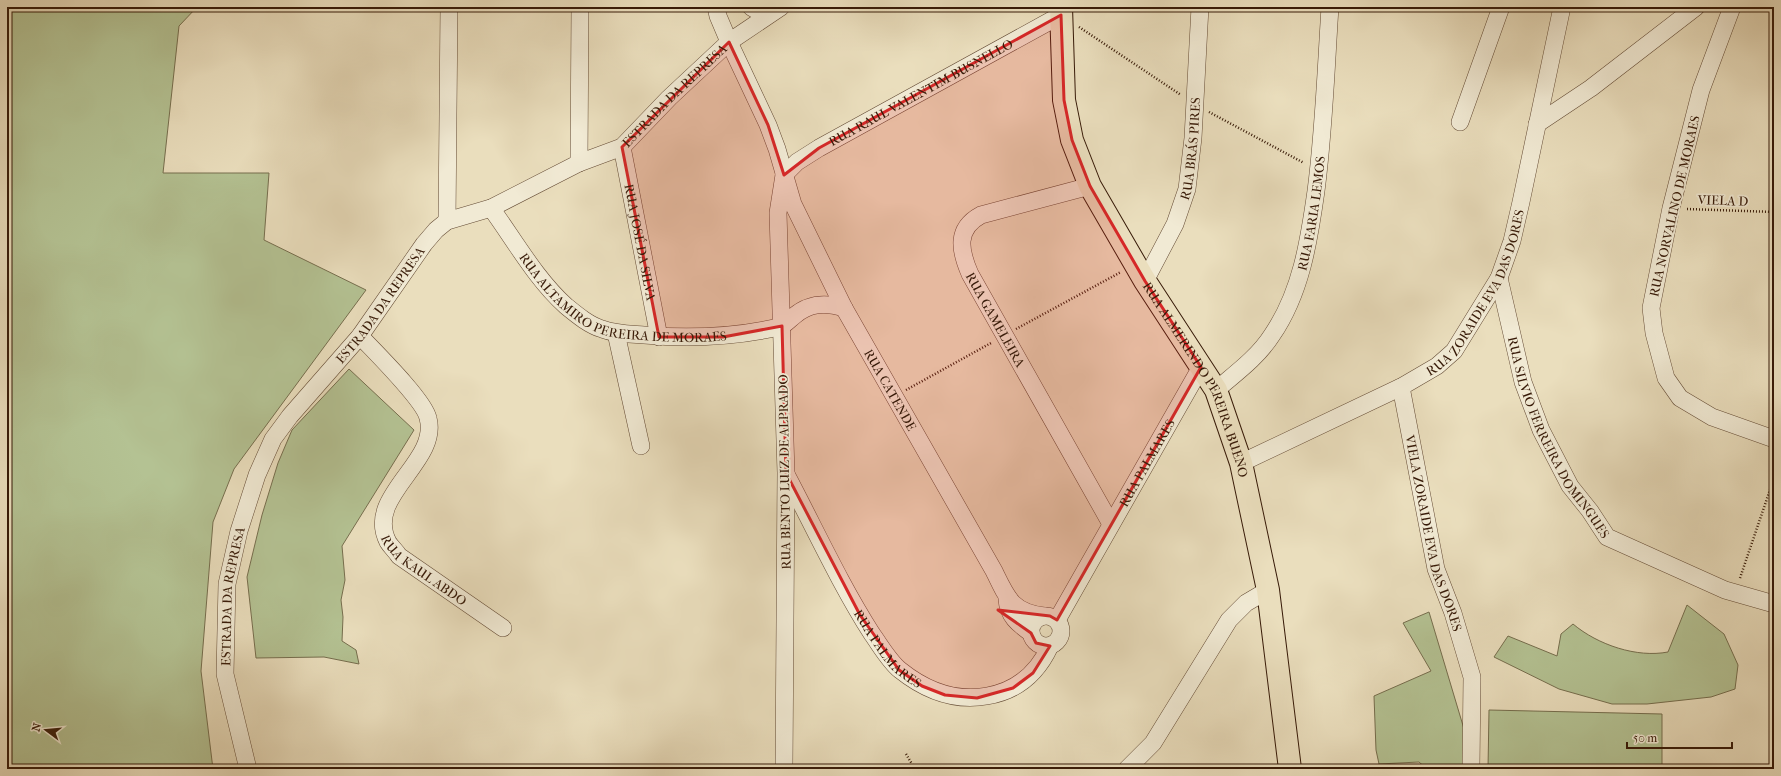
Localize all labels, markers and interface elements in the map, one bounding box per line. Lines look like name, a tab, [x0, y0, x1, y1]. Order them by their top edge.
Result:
street label: RUA RAUL VALENTIM BUSNELLO	[826, 36, 1016, 149]
street label: ESTRADA DA REPRESA	[619, 41, 730, 150]
street label: RUA BRÁS PIRES	[1177, 97, 1203, 202]
street label: RUA NORVALINO DE MORAES	[1646, 114, 1703, 298]
street label: RUA FARIA LEMOS	[1294, 155, 1328, 272]
street label: RUA JOSÉ DA SILVA	[621, 183, 659, 302]
street label: VIELA D	[1696, 192, 1749, 209]
street label: RUA ZORAIDE EVA DAS DORES	[1424, 208, 1527, 379]
street label: ESTRADA DA REPRESA	[333, 244, 428, 367]
street label: RUA ALTAMIRO PEREIRA DE MORAES	[516, 250, 728, 345]
street label: RUA GAMELEIRA	[963, 270, 1028, 370]
street label: RUA ALMERINDO PEREIRA BUENO	[1140, 279, 1251, 479]
street label: RUA SILVIO FERREIRA DOMINGUES	[1505, 335, 1613, 541]
street label: RUA CATENDE	[861, 347, 919, 433]
street label: RUA BENTO LUIZ DE ALPRADO	[775, 374, 794, 570]
street label: RUA PALMARES	[1116, 416, 1178, 509]
street label: VIELA ZORAIDE EVA DAS DORES	[1402, 433, 1465, 633]
street label: ESTRADA DA REPRESA	[218, 524, 248, 666]
street label: RUA KAUL ABDO	[378, 533, 469, 609]
street label: RUA PALMARES	[851, 607, 924, 691]
north arrow	[26, 710, 66, 750]
text: N	[29, 721, 44, 733]
scale bar	[1627, 724, 1732, 750]
text: 50 m	[1633, 731, 1657, 745]

